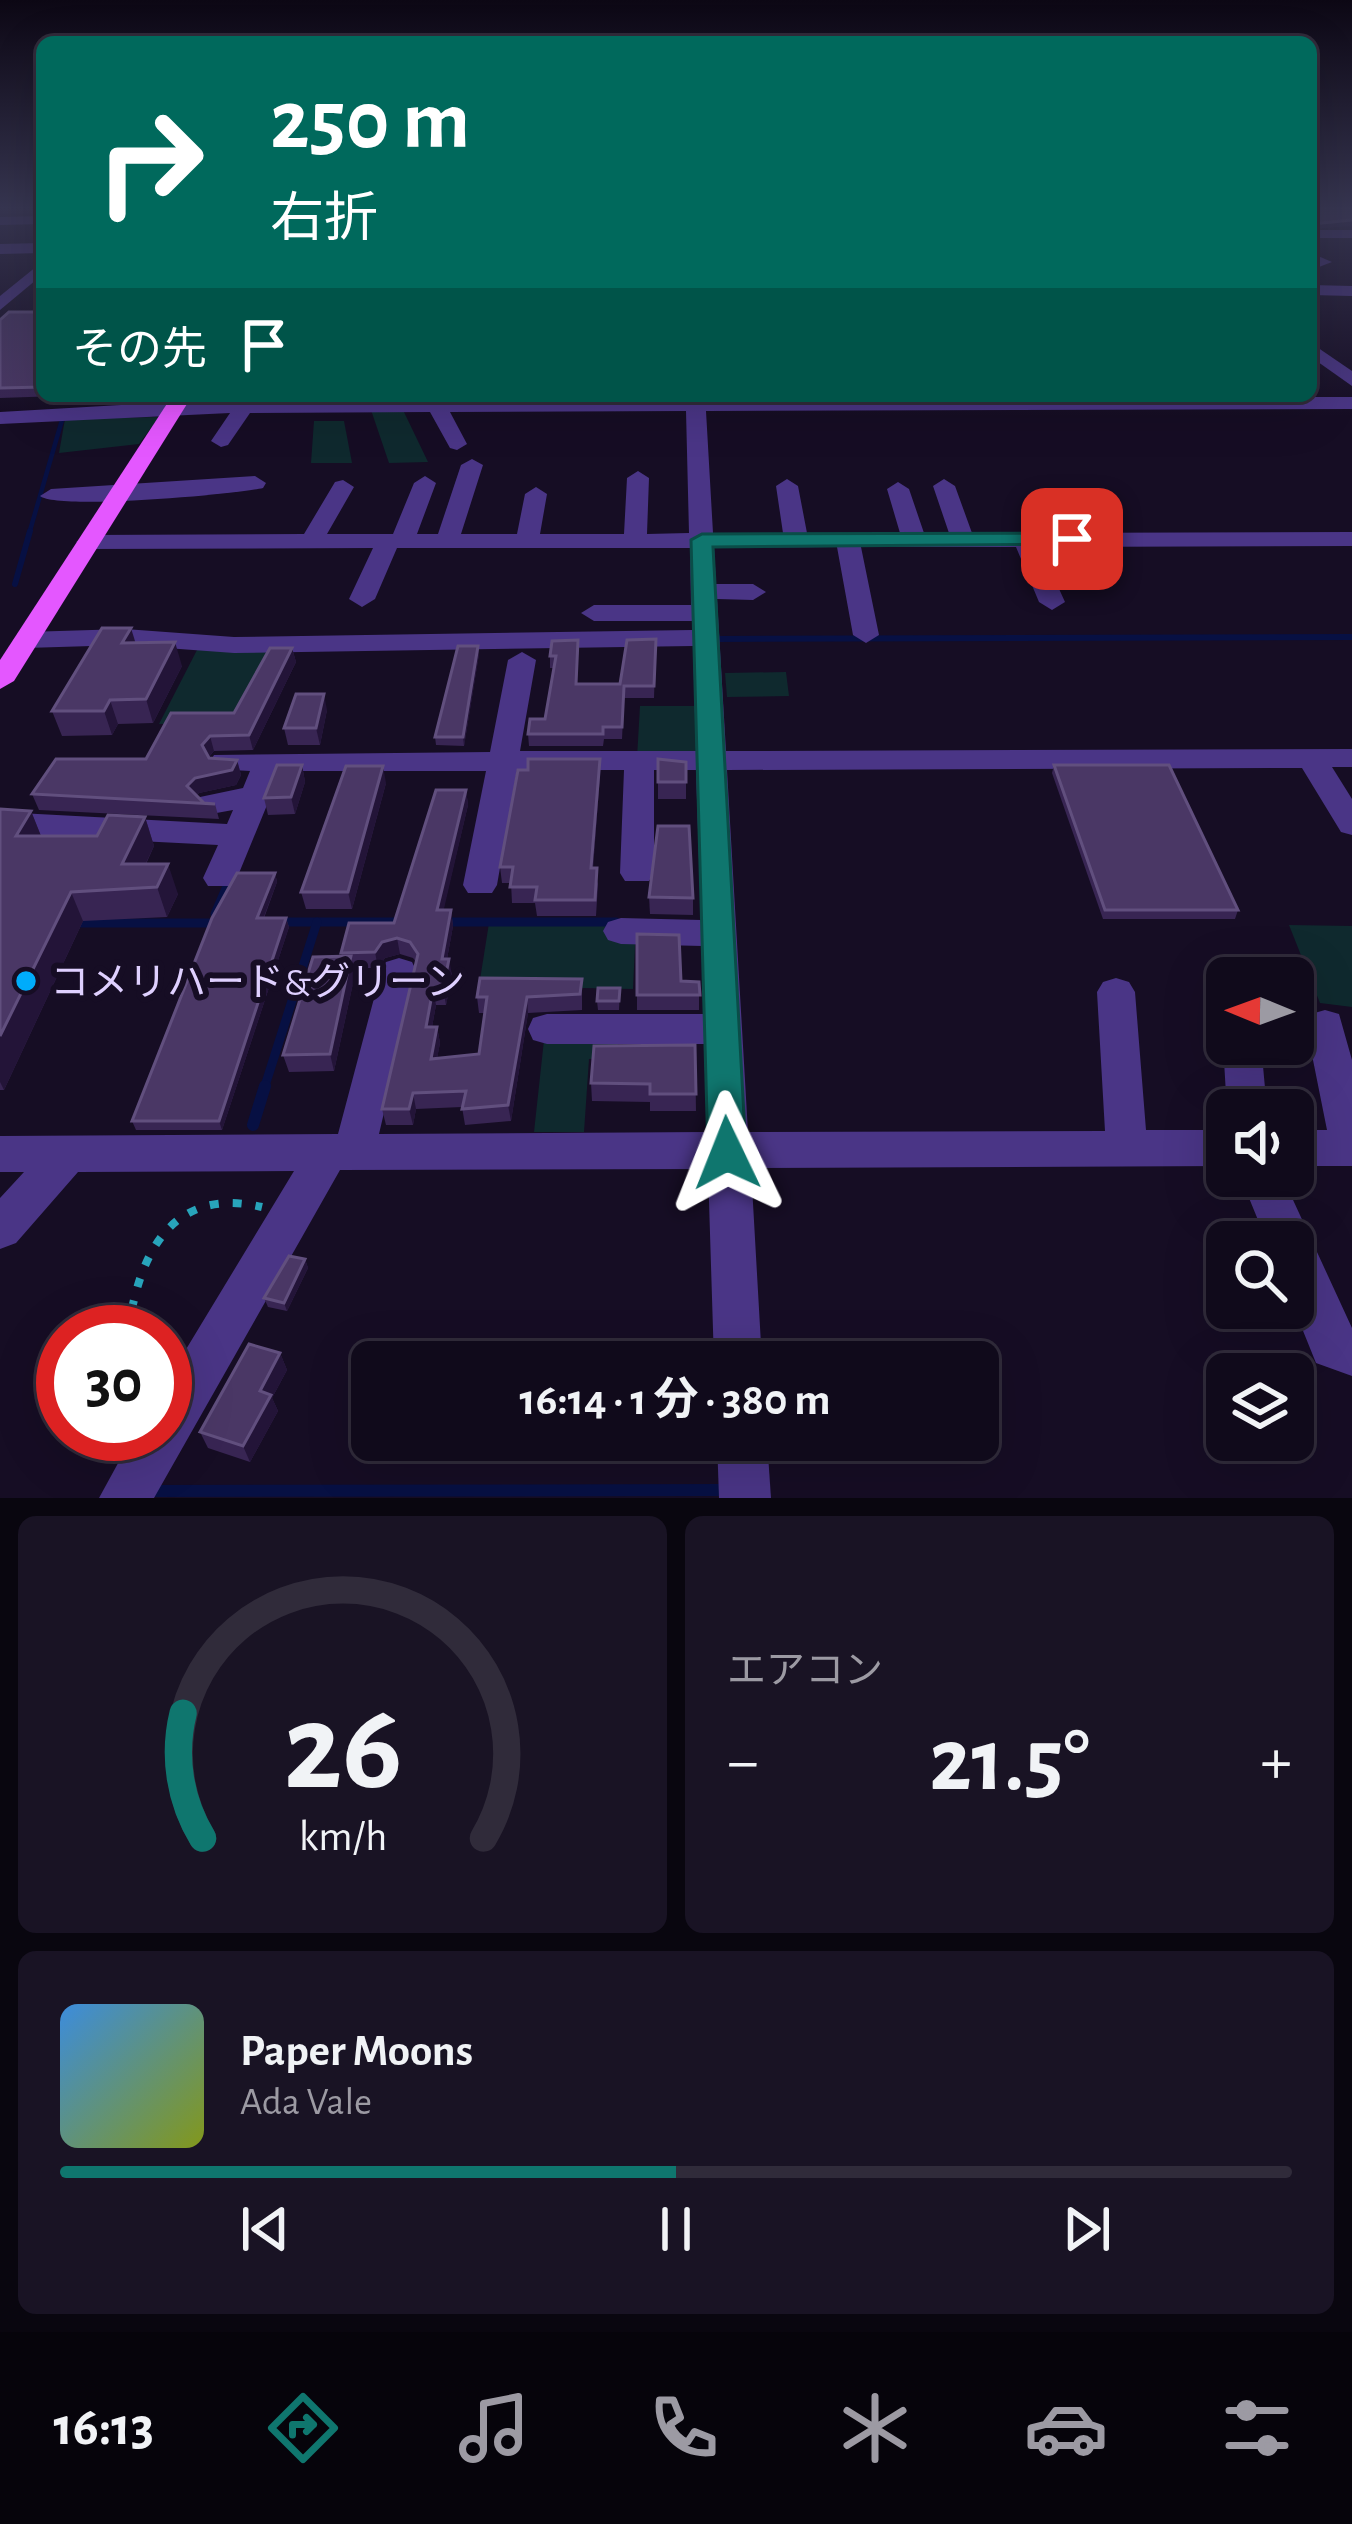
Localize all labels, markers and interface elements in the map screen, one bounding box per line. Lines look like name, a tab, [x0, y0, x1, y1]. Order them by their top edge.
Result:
text: 250 m	[270, 80, 470, 164]
icon: right	[72, 84, 228, 240]
text: 右折	[270, 193, 378, 247]
icon: arrive	[231, 312, 297, 378]
text: その先	[72, 328, 207, 373]
pin	[1021, 488, 1123, 590]
icon: arrive	[1039, 506, 1105, 572]
north arrow	[1206, 957, 1314, 1065]
map controls	[1206, 957, 1314, 1461]
place label: コメリハード&グリーン	[50, 962, 465, 1003]
marker: コメリハード&グリーン	[13, 968, 39, 994]
button: sound	[1206, 1089, 1314, 1197]
position arrow	[664, 1090, 790, 1216]
button: search	[1206, 1221, 1314, 1329]
speed limit sign: 30	[36, 1305, 192, 1461]
button: layers	[1206, 1353, 1314, 1461]
text: 16:14 · 1 分 · 380 m	[520, 1378, 831, 1423]
text: エアコン	[727, 1652, 883, 1691]
text: 26	[283, 1687, 402, 1812]
text: 21.5°	[929, 1717, 1090, 1807]
text: −	[727, 1729, 759, 1795]
text: +	[1260, 1729, 1292, 1795]
text: km/h	[298, 1815, 387, 1858]
text: Paper Moons	[240, 2029, 473, 2074]
text: Ada Vale	[240, 2083, 372, 2122]
icon: previous	[232, 2196, 298, 2262]
icon: pause	[643, 2196, 709, 2262]
icon: next	[1054, 2196, 1120, 2262]
icon: directions	[261, 2386, 345, 2470]
icon: music	[452, 2386, 536, 2470]
icon: phone	[642, 2386, 726, 2470]
icon: climate	[833, 2386, 917, 2470]
icon: car	[1024, 2386, 1108, 2470]
icon: filters	[1215, 2386, 1299, 2470]
text: 16:13	[53, 2401, 154, 2455]

